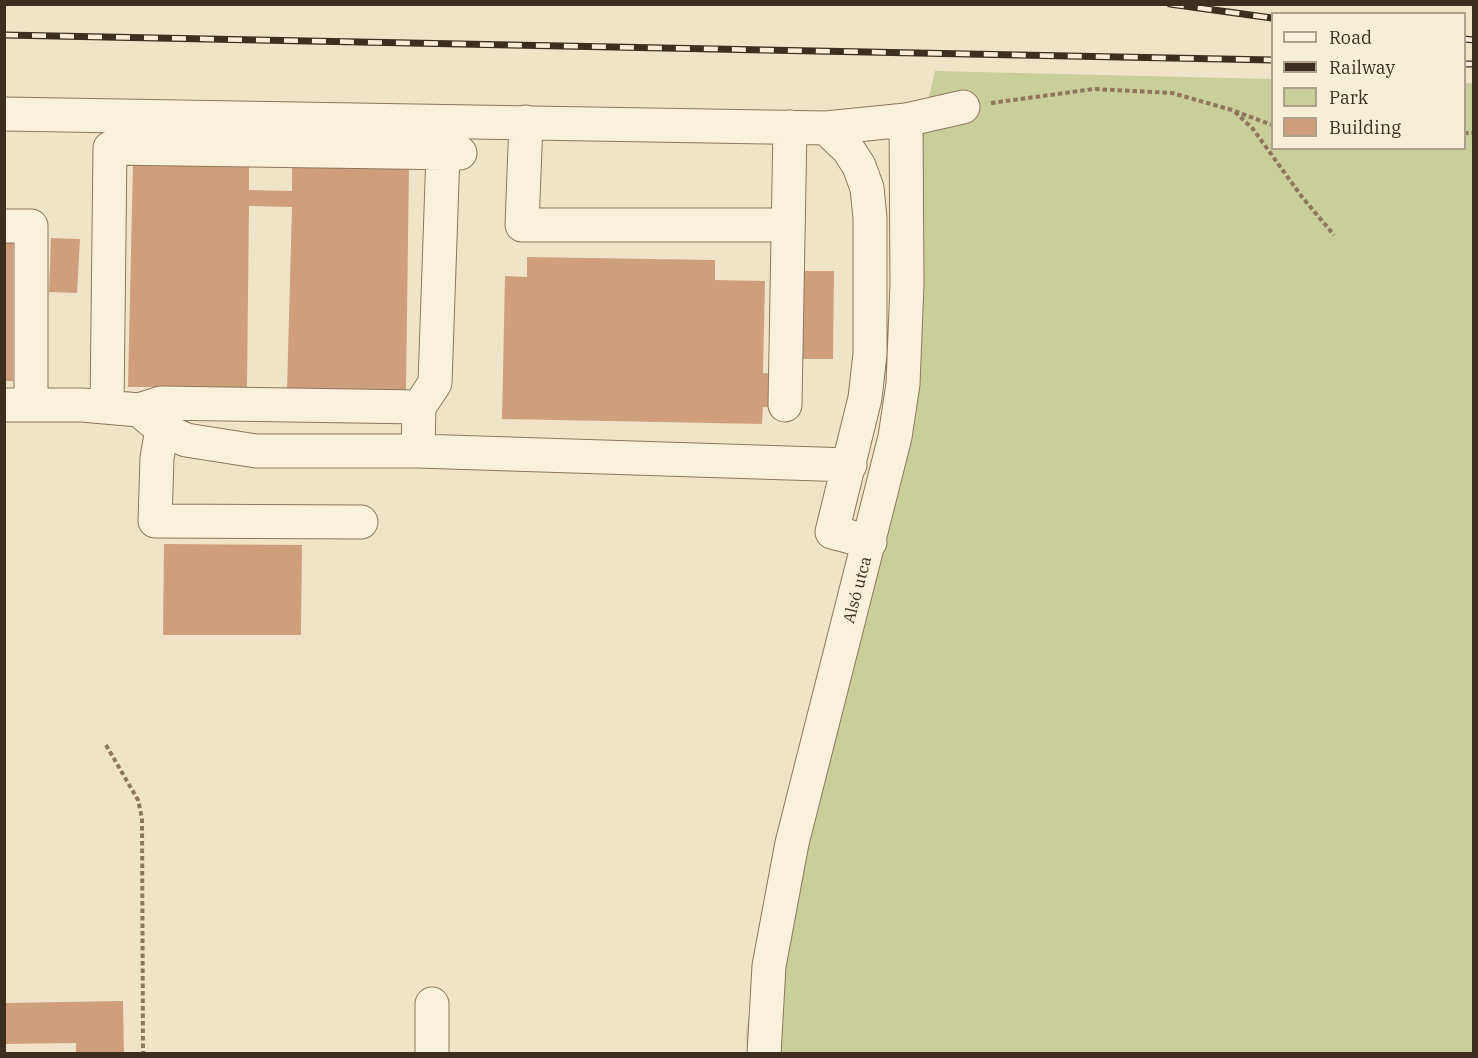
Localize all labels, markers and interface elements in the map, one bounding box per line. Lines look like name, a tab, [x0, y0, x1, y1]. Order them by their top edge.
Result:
legend	[1271, 12, 1466, 150]
text: Road	[1329, 26, 1372, 49]
text: Railway	[1329, 56, 1395, 79]
text: Park	[1329, 86, 1368, 109]
text: Building	[1329, 116, 1401, 139]
street label: Alsó utca	[840, 554, 876, 626]

